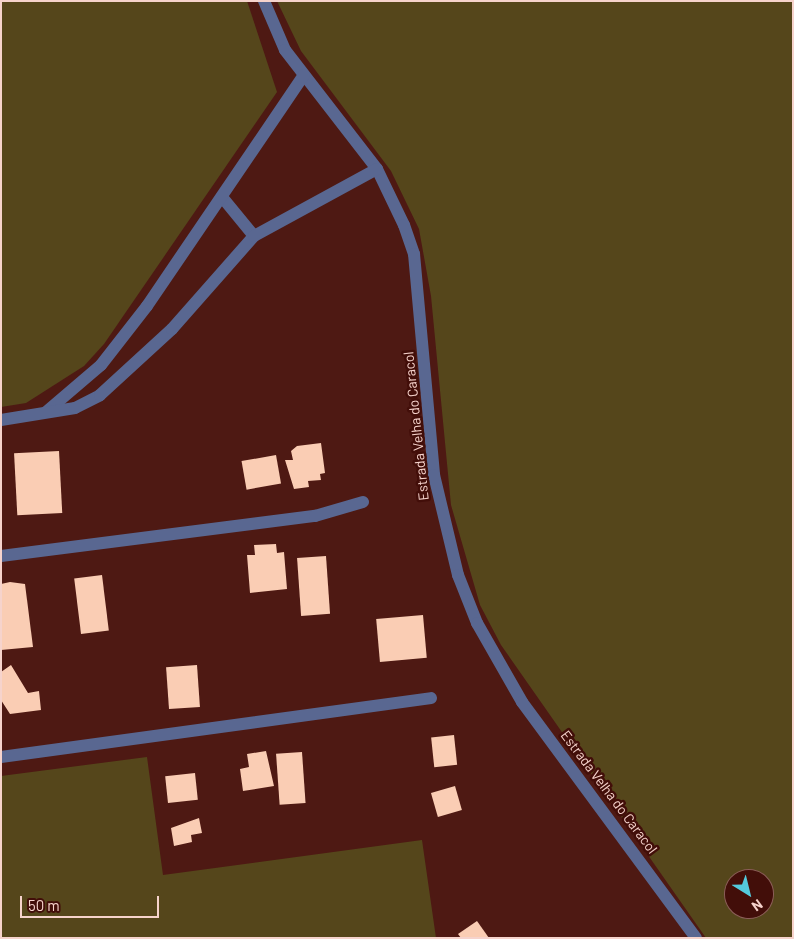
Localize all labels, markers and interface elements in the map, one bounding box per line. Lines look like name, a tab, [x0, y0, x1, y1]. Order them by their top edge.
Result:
street label: Estrada Velha do Caracol	[400, 351, 432, 501]
street label: Estrada Velha do Caracol	[557, 727, 661, 857]
north arrow	[724, 869, 774, 919]
scale bar	[22, 886, 161, 918]
text: 50 m	[28, 896, 60, 914]
text: N	[749, 896, 766, 915]

